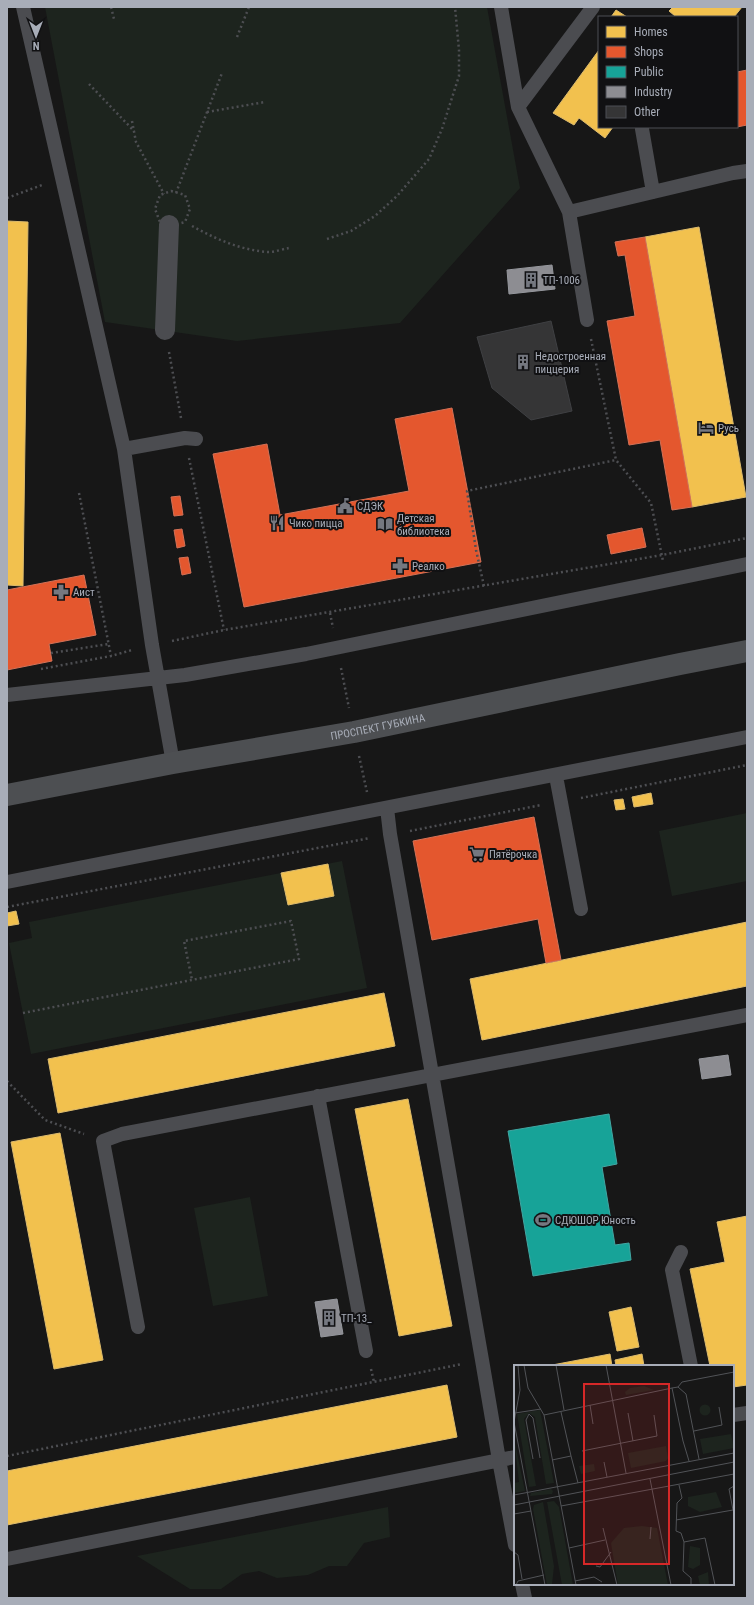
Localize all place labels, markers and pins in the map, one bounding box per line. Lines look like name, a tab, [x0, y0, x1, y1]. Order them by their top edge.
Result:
building icon: ТП-1006	[522, 271, 540, 289]
place label: ТП-1006	[543, 274, 580, 287]
place label: Недостроенная пиццерия	[535, 350, 606, 376]
building icon: Недостроенная пиццерия	[514, 353, 532, 371]
hotel icon: Русь	[697, 419, 715, 437]
place label: Русь	[718, 422, 739, 435]
public building icon: СДЭК	[336, 497, 354, 515]
place label: СДЭК	[357, 500, 384, 513]
place label: Детская библиотека	[397, 512, 450, 538]
restaurant icon: Чико пицца	[268, 514, 286, 532]
library icon: Детская библиотека	[376, 515, 394, 533]
place label: Чико пицца	[289, 517, 342, 530]
pharmacy icon: Реалко	[391, 557, 409, 575]
place label: Реалко	[412, 560, 445, 573]
pharmacy icon: Аист	[52, 583, 70, 601]
place label: Аист	[73, 586, 95, 599]
supermarket icon: Пятёрочка	[468, 845, 486, 863]
place label: Пятёрочка	[489, 848, 537, 861]
sports icon: СДЮШОР Юность	[534, 1211, 552, 1229]
place label: СДЮШОР Юность	[555, 1214, 636, 1227]
building icon: ТП-13_	[320, 1309, 338, 1327]
place label: ТП-13_	[341, 1312, 372, 1325]

